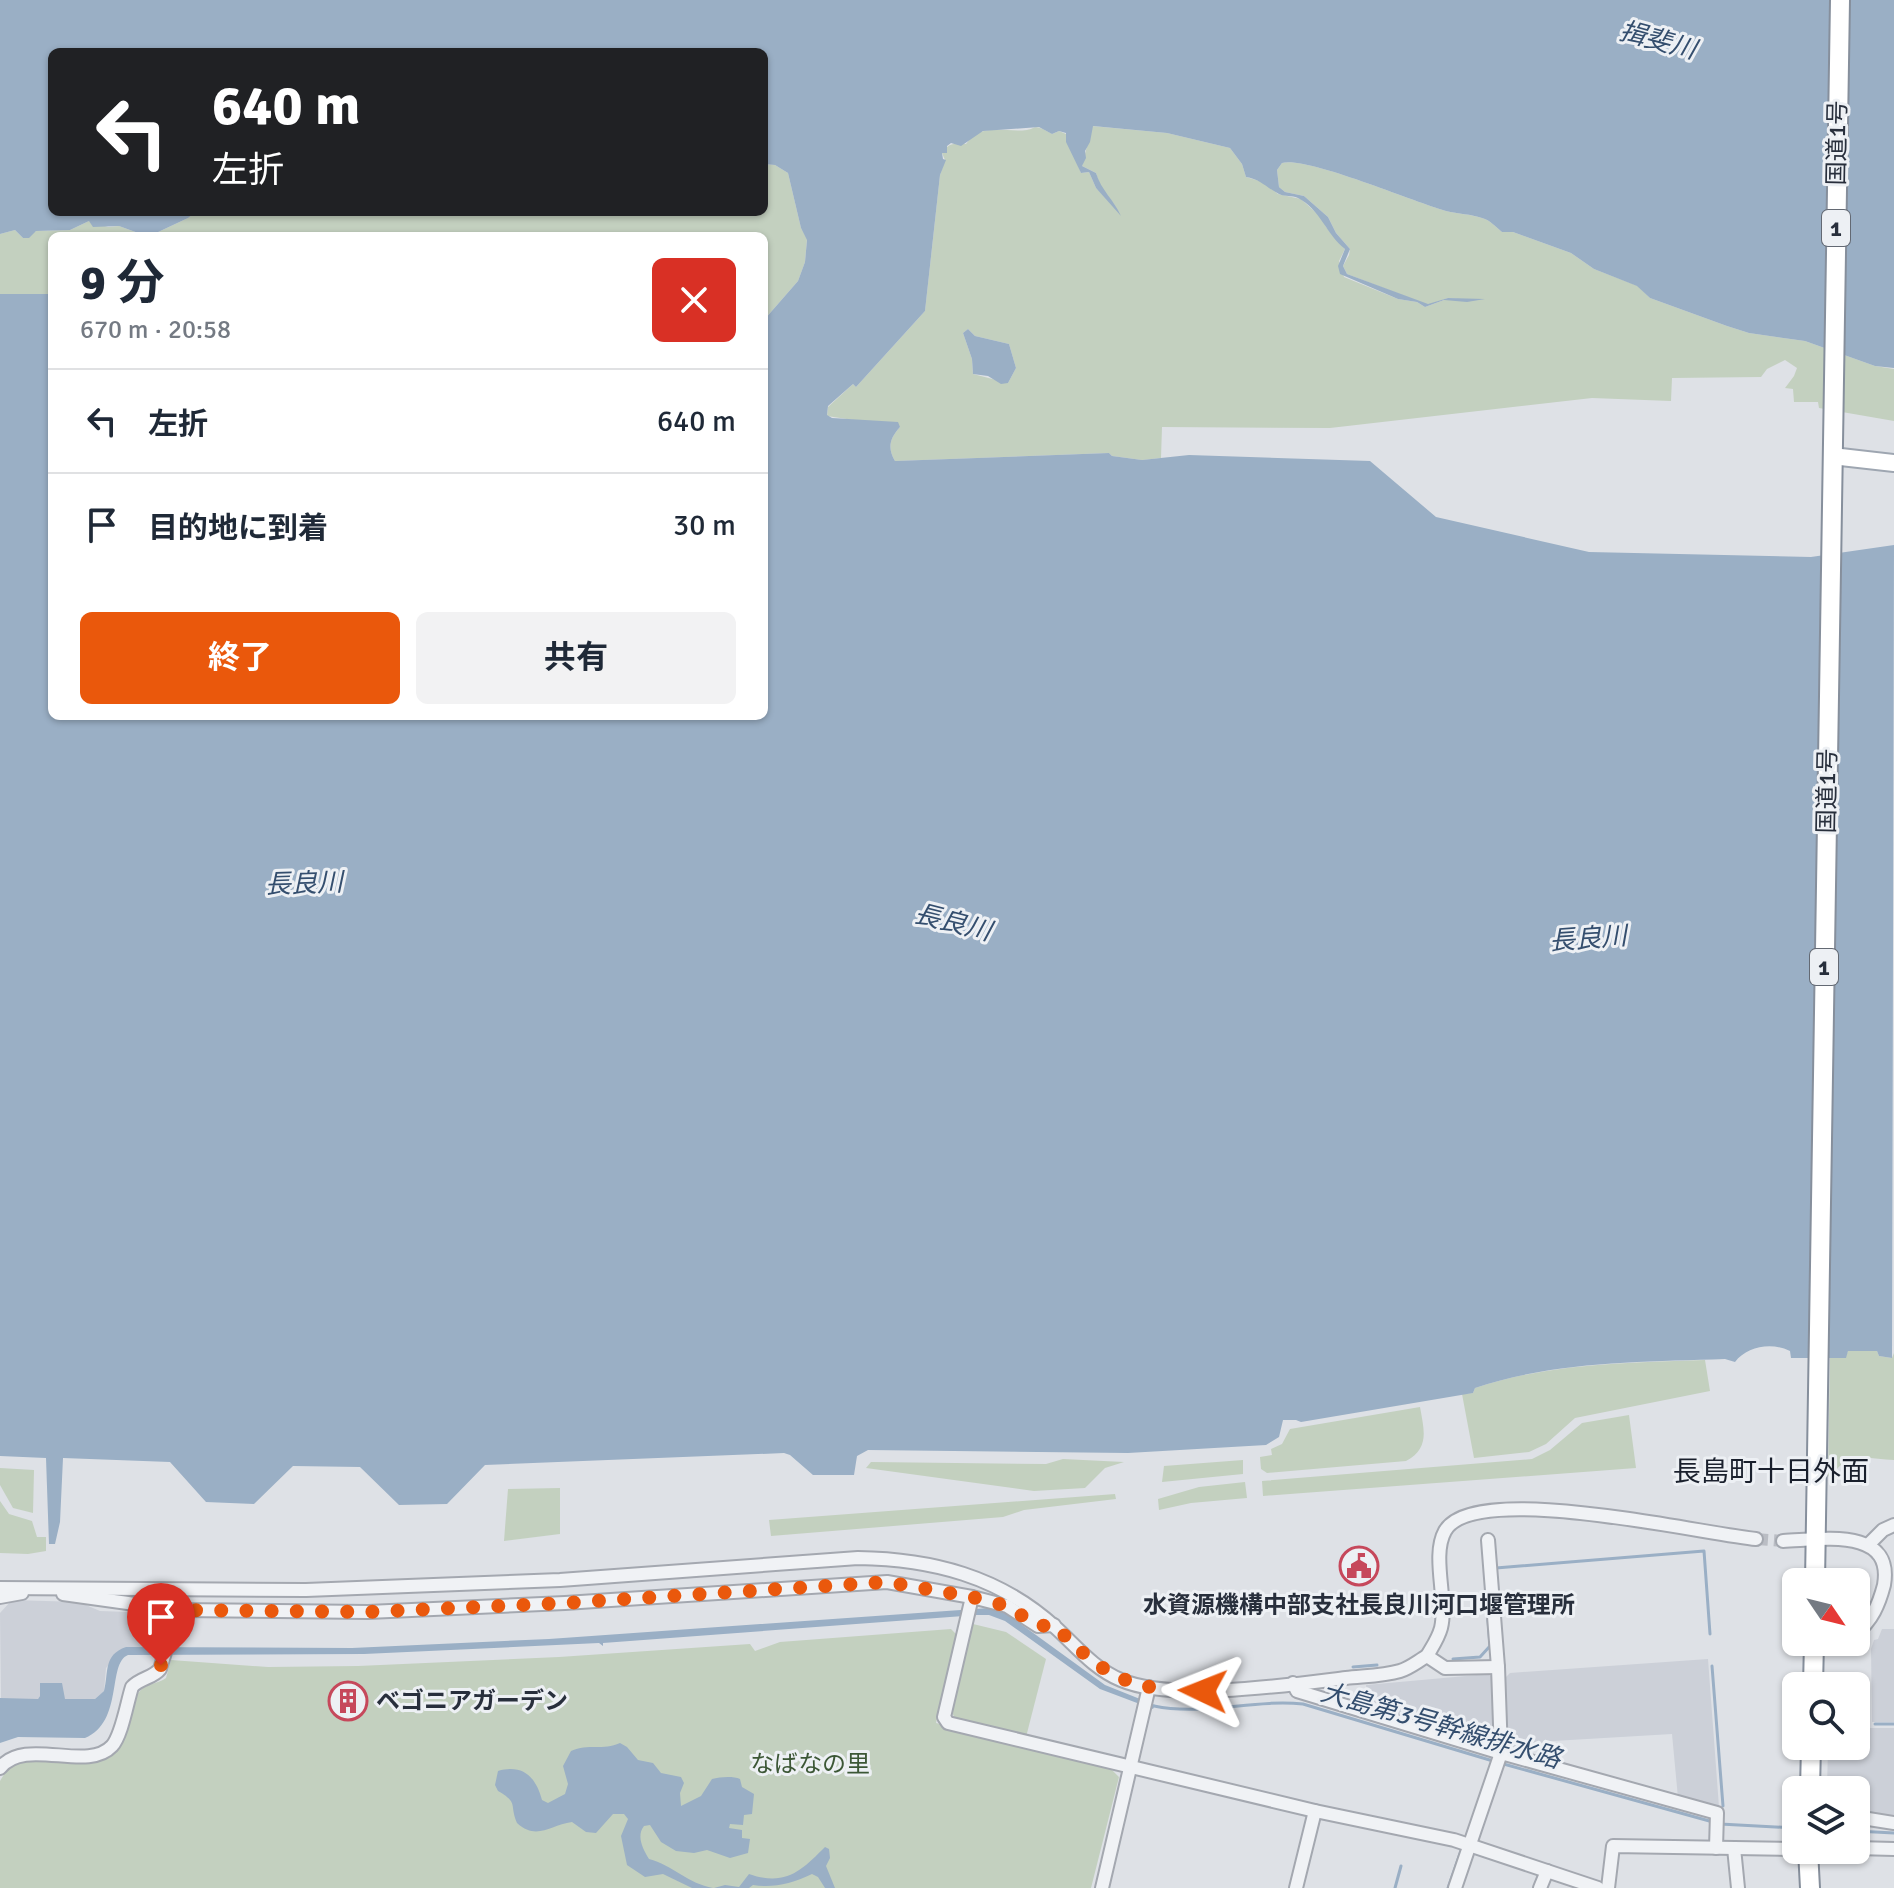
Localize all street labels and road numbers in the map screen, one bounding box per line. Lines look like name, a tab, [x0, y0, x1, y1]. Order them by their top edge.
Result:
street label: 国道1号	[1821, 100, 1853, 186]
road number: 1	[1822, 210, 1850, 246]
street label: 国道1号	[1811, 748, 1843, 834]
road number: 1	[1810, 949, 1838, 985]

